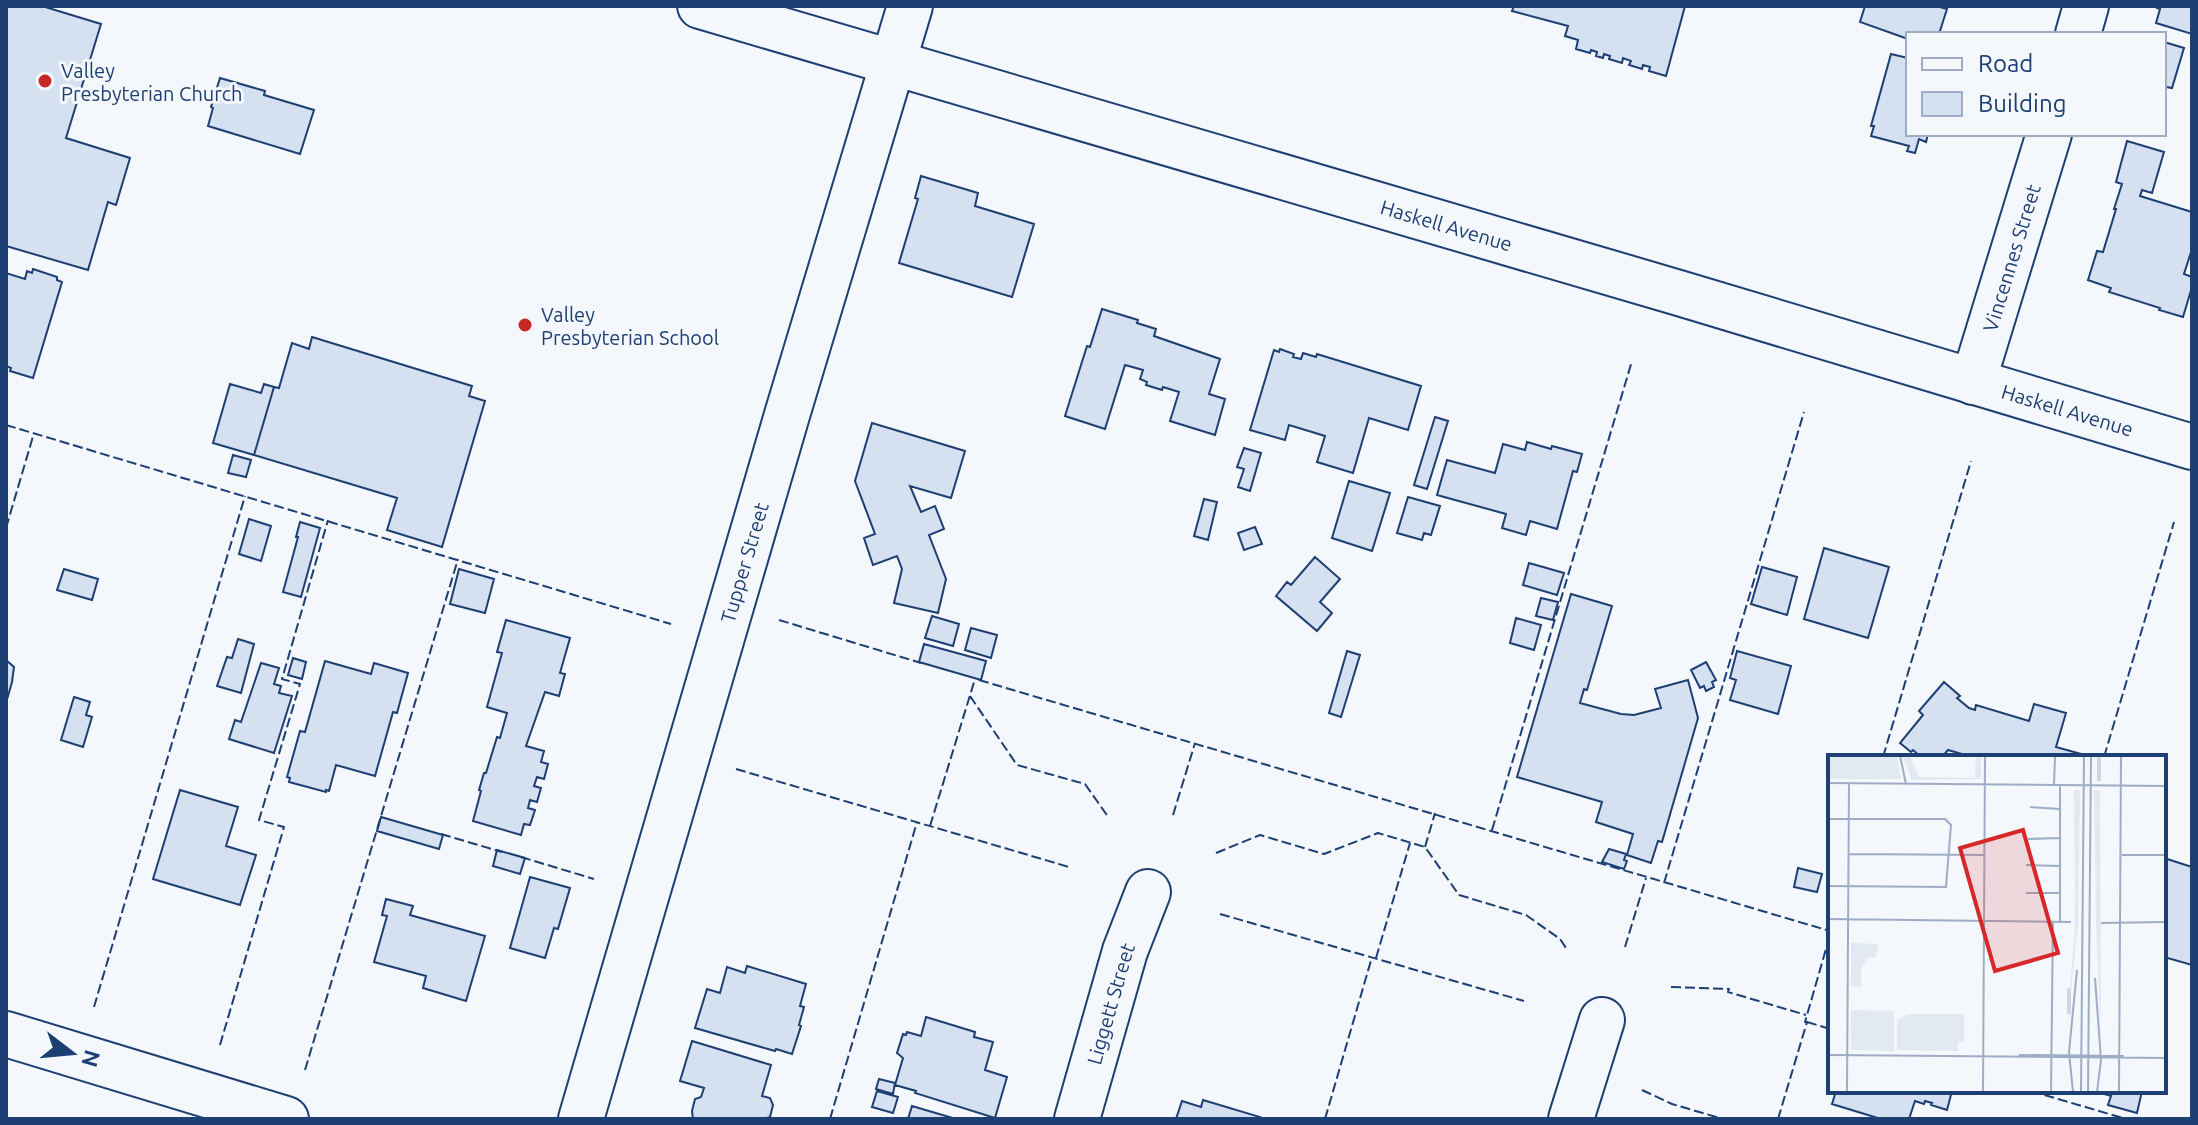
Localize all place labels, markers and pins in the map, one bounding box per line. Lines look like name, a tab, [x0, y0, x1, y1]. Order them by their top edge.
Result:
place label: Valley Presbyterian Church	[61, 59, 243, 105]
marker: Valley Presbyterian Church	[36, 72, 54, 90]
place label: Valley Presbyterian School	[541, 303, 719, 349]
marker: Valley Presbyterian School	[516, 316, 534, 334]

